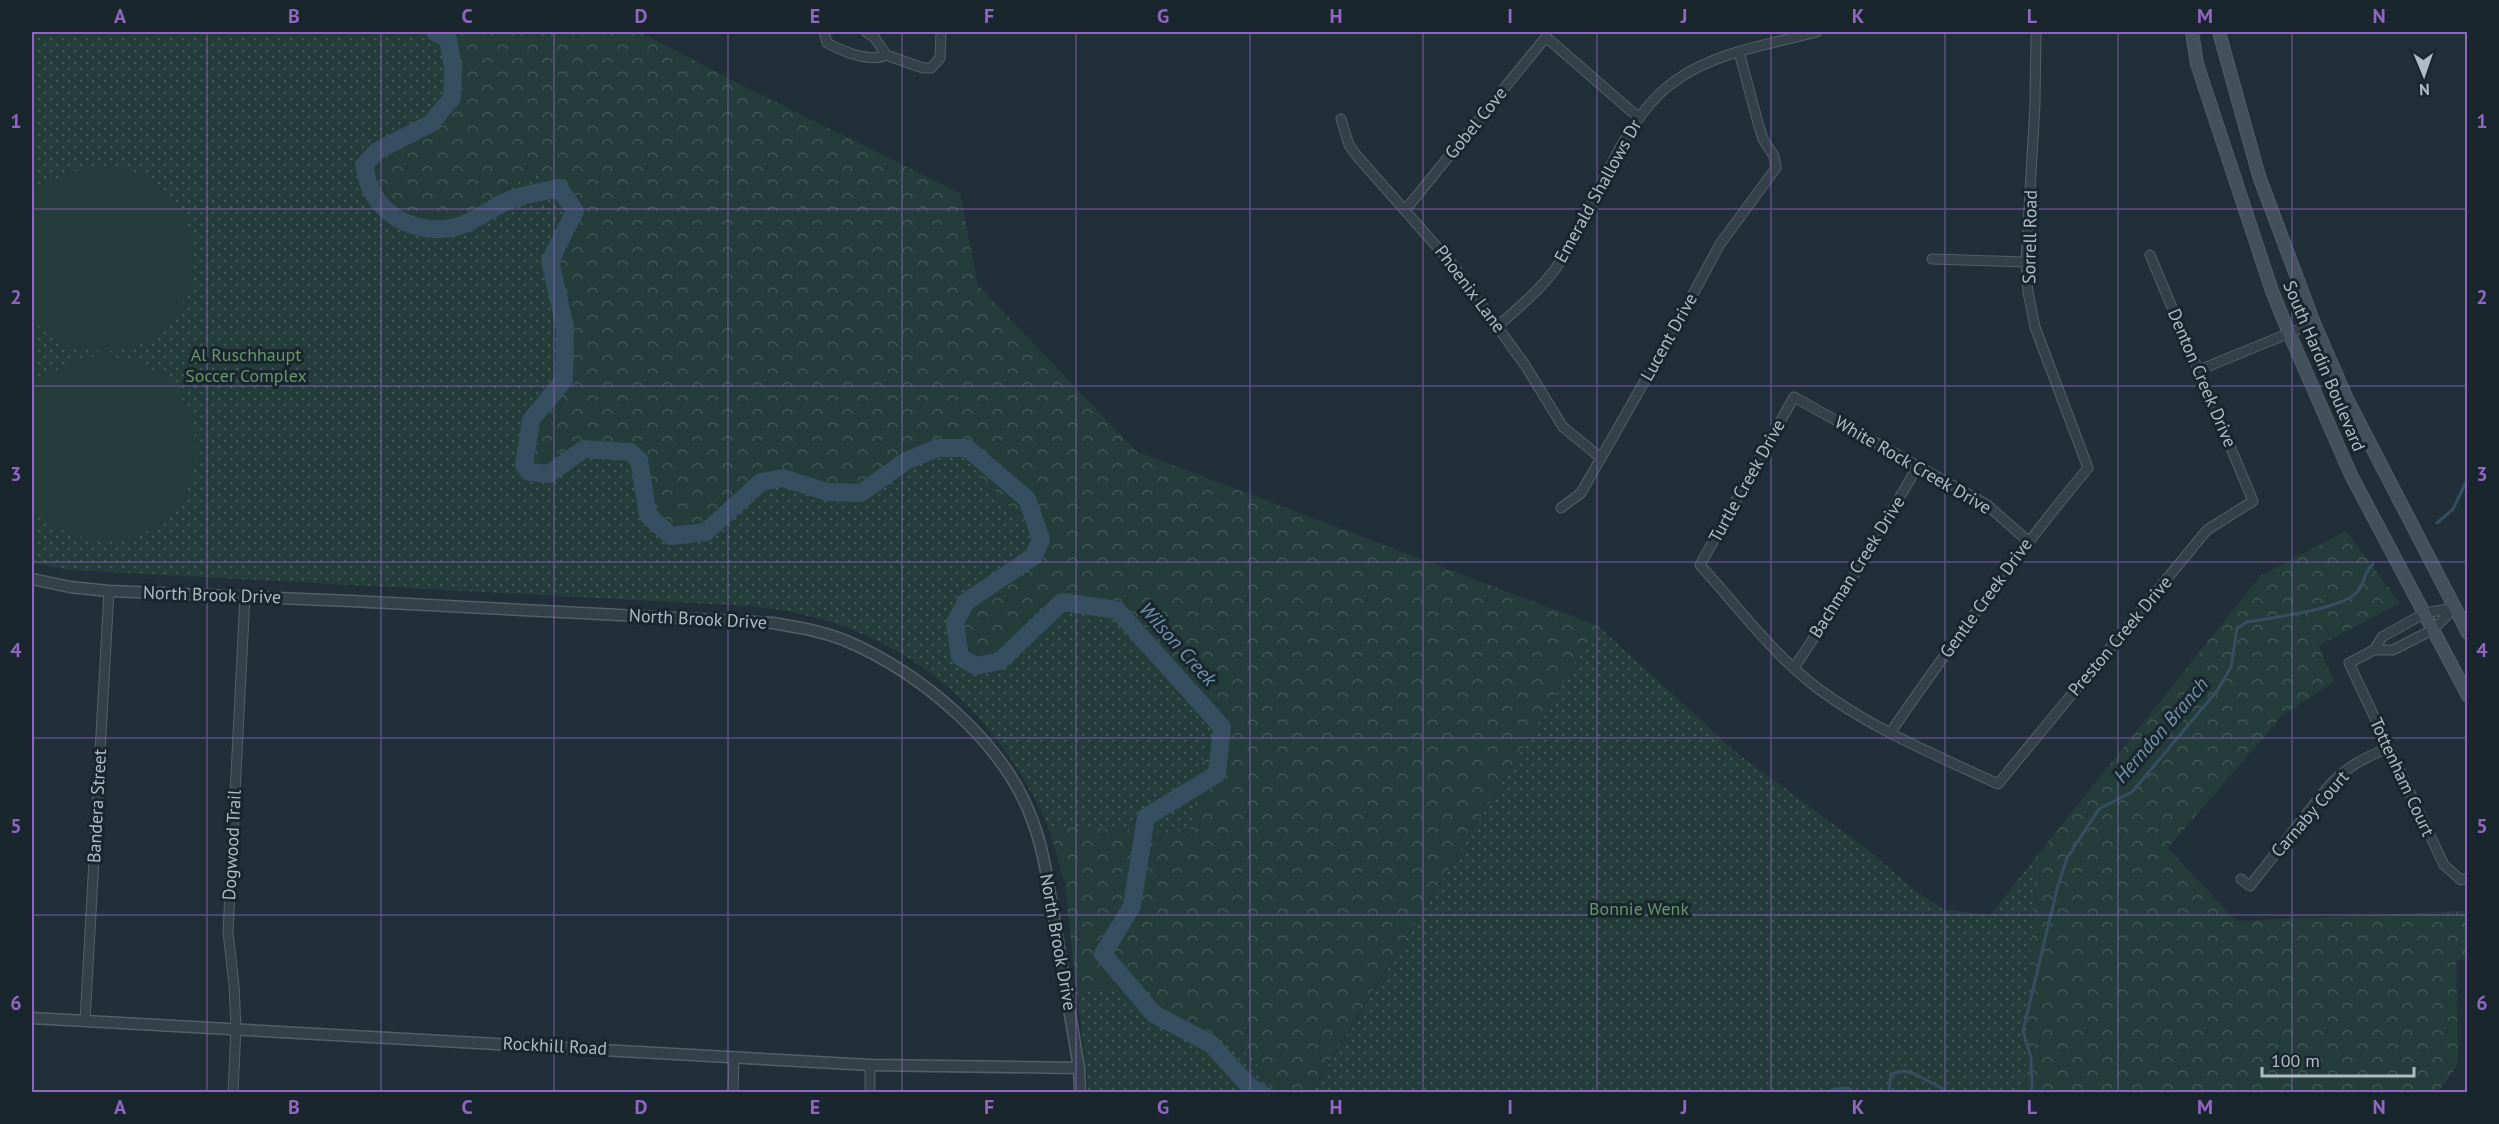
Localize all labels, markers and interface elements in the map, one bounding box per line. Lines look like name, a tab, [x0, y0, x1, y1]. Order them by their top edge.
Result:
text: A	[114, 3, 127, 29]
text: B	[288, 3, 300, 29]
text: C	[461, 3, 473, 29]
text: D	[635, 3, 648, 29]
text: E	[810, 3, 820, 29]
text: F	[984, 3, 994, 29]
text: G	[1157, 3, 1169, 29]
text: H	[1329, 3, 1343, 29]
text: I	[1507, 3, 1513, 29]
text: J	[1680, 3, 1687, 29]
text: K	[1852, 3, 1865, 29]
text: L	[2027, 3, 2038, 29]
text: M	[2197, 3, 2213, 29]
text: N	[2372, 3, 2386, 29]
north arrow	[2394, 45, 2454, 105]
text: N	[2419, 80, 2430, 100]
street label: Gobel Cove	[1440, 82, 1512, 163]
text: 1	[10, 108, 22, 134]
text: 1	[2476, 108, 2488, 134]
street label: Emerald Shallows Dr	[1549, 115, 1646, 266]
street label: Sorrell Road	[2017, 190, 2042, 284]
street label: Phoenix Lane	[1430, 240, 1511, 337]
street label: South Hardin Boulevard	[2278, 277, 2371, 455]
text: 2	[10, 284, 22, 310]
text: 2	[2476, 284, 2488, 310]
street label: Lucent Drive	[1635, 289, 1702, 385]
street label: Denton Creek Drive	[2163, 305, 2242, 451]
park label: Al Ruschhaupt Soccer Complex	[185, 343, 307, 387]
street label: White Rock Creek Drive	[1831, 410, 1996, 519]
street label: Turtle Creek Drive	[1703, 415, 1790, 546]
text: 3	[10, 461, 22, 487]
text: 3	[2476, 461, 2488, 487]
street label: Bachman Creek Drive	[1804, 492, 1910, 642]
street label: Gentle Creek Drive	[1934, 533, 2037, 662]
street label: Preston Creek Drive	[2063, 571, 2177, 700]
street label: North Brook Drive	[142, 581, 282, 608]
water label: Wilson Creek	[1133, 597, 1223, 692]
street label: North Brook Drive	[628, 603, 768, 634]
text: 4	[10, 637, 22, 663]
text: 4	[2476, 637, 2488, 663]
water label: Herndon Branch	[2108, 672, 2214, 788]
street label: Tottenham Court	[2365, 714, 2440, 840]
street label: Bandera Street	[82, 748, 111, 863]
street label: Carnaby Court	[2266, 766, 2354, 862]
street label: Dogwood Trail	[217, 788, 246, 901]
text: 5	[10, 813, 22, 839]
text: 5	[2476, 813, 2488, 839]
street label: North Brook Drive	[1035, 872, 1082, 1012]
park label: Bonnie Wenk	[1589, 897, 1689, 920]
text: 6	[10, 990, 22, 1016]
text: 6	[2476, 990, 2488, 1016]
street label: Rockhill Road	[502, 1031, 608, 1060]
scale bar	[2262, 1040, 2414, 1078]
text: 100 m	[2271, 1049, 2320, 1072]
text: A	[114, 1094, 127, 1120]
text: B	[288, 1094, 300, 1120]
text: C	[461, 1094, 473, 1120]
text: D	[635, 1094, 648, 1120]
text: E	[810, 1094, 820, 1120]
text: F	[984, 1094, 994, 1120]
text: G	[1157, 1094, 1169, 1120]
text: H	[1329, 1094, 1343, 1120]
text: I	[1507, 1094, 1513, 1120]
text: J	[1680, 1094, 1687, 1120]
text: K	[1852, 1094, 1865, 1120]
text: L	[2027, 1094, 2038, 1120]
text: M	[2197, 1094, 2213, 1120]
text: N	[2372, 1094, 2386, 1120]

